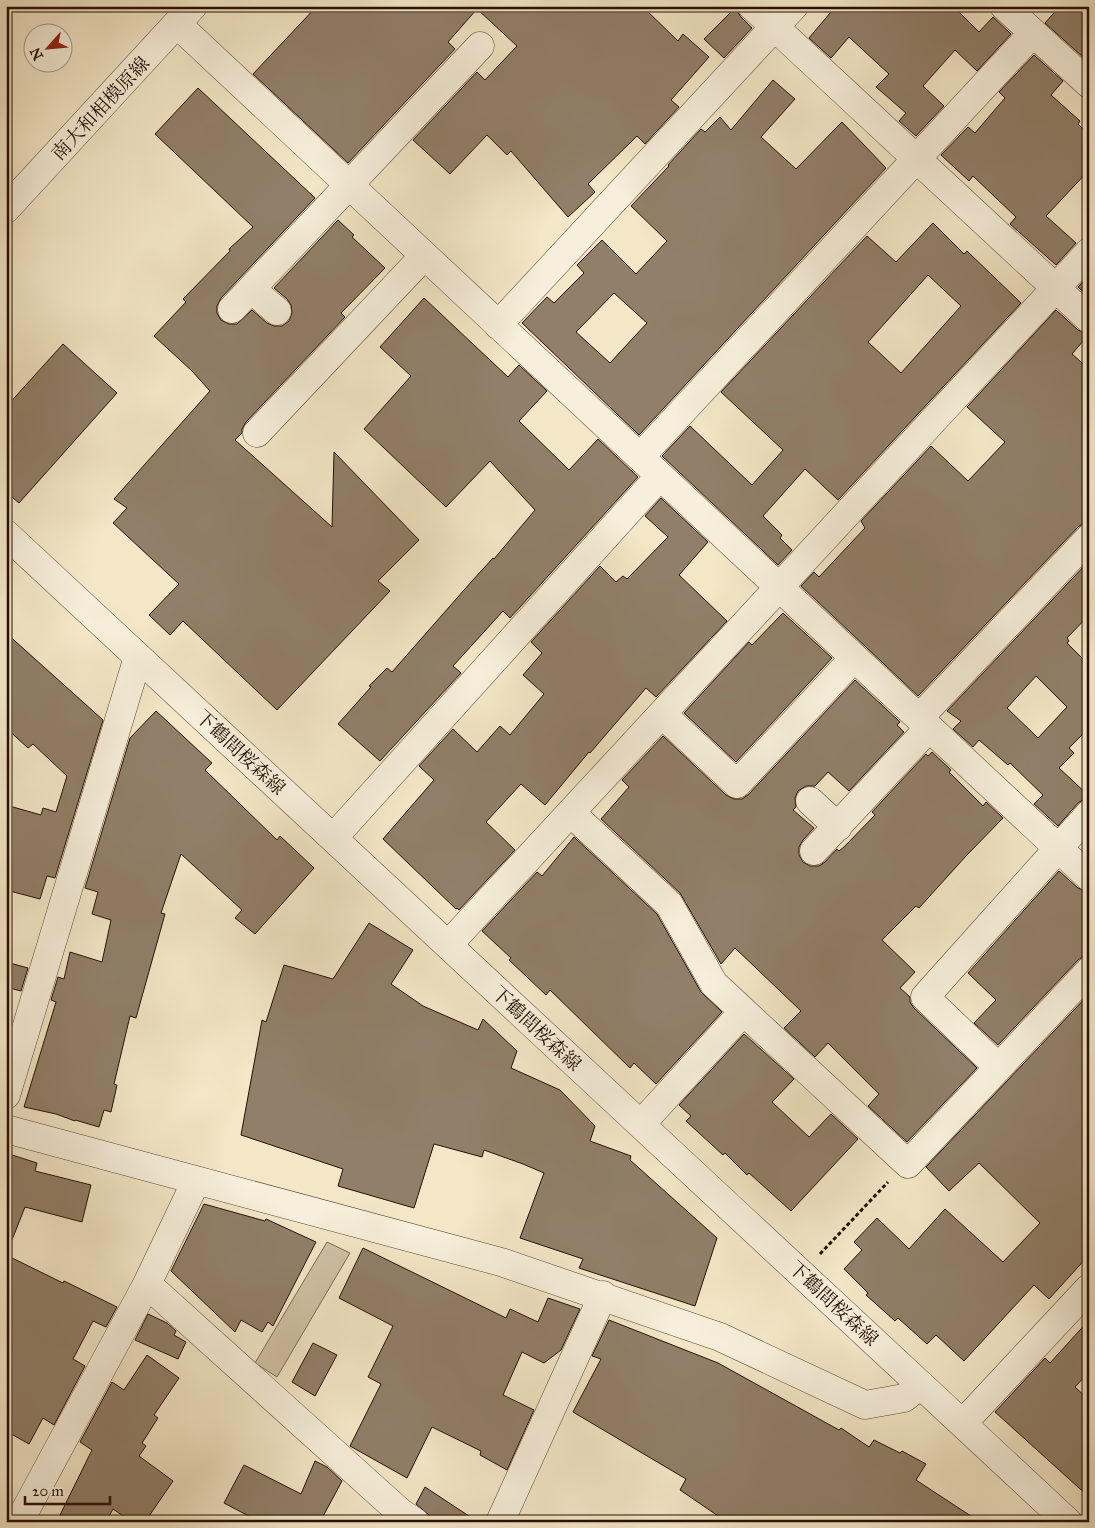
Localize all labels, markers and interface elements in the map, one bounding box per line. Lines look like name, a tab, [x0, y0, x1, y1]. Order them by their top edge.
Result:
north arrow	[22, 22, 72, 72]
text: N	[27, 44, 47, 63]
street label: 南大和相模原線	[47, 52, 154, 165]
street label: 下鶴間桜森線	[191, 705, 290, 800]
street label: 下鶴間桜森線	[487, 981, 586, 1076]
street label: 下鶴間桜森線	[784, 1256, 883, 1351]
scale bar	[25, 1473, 110, 1505]
text: 20 m	[32, 1482, 64, 1500]

